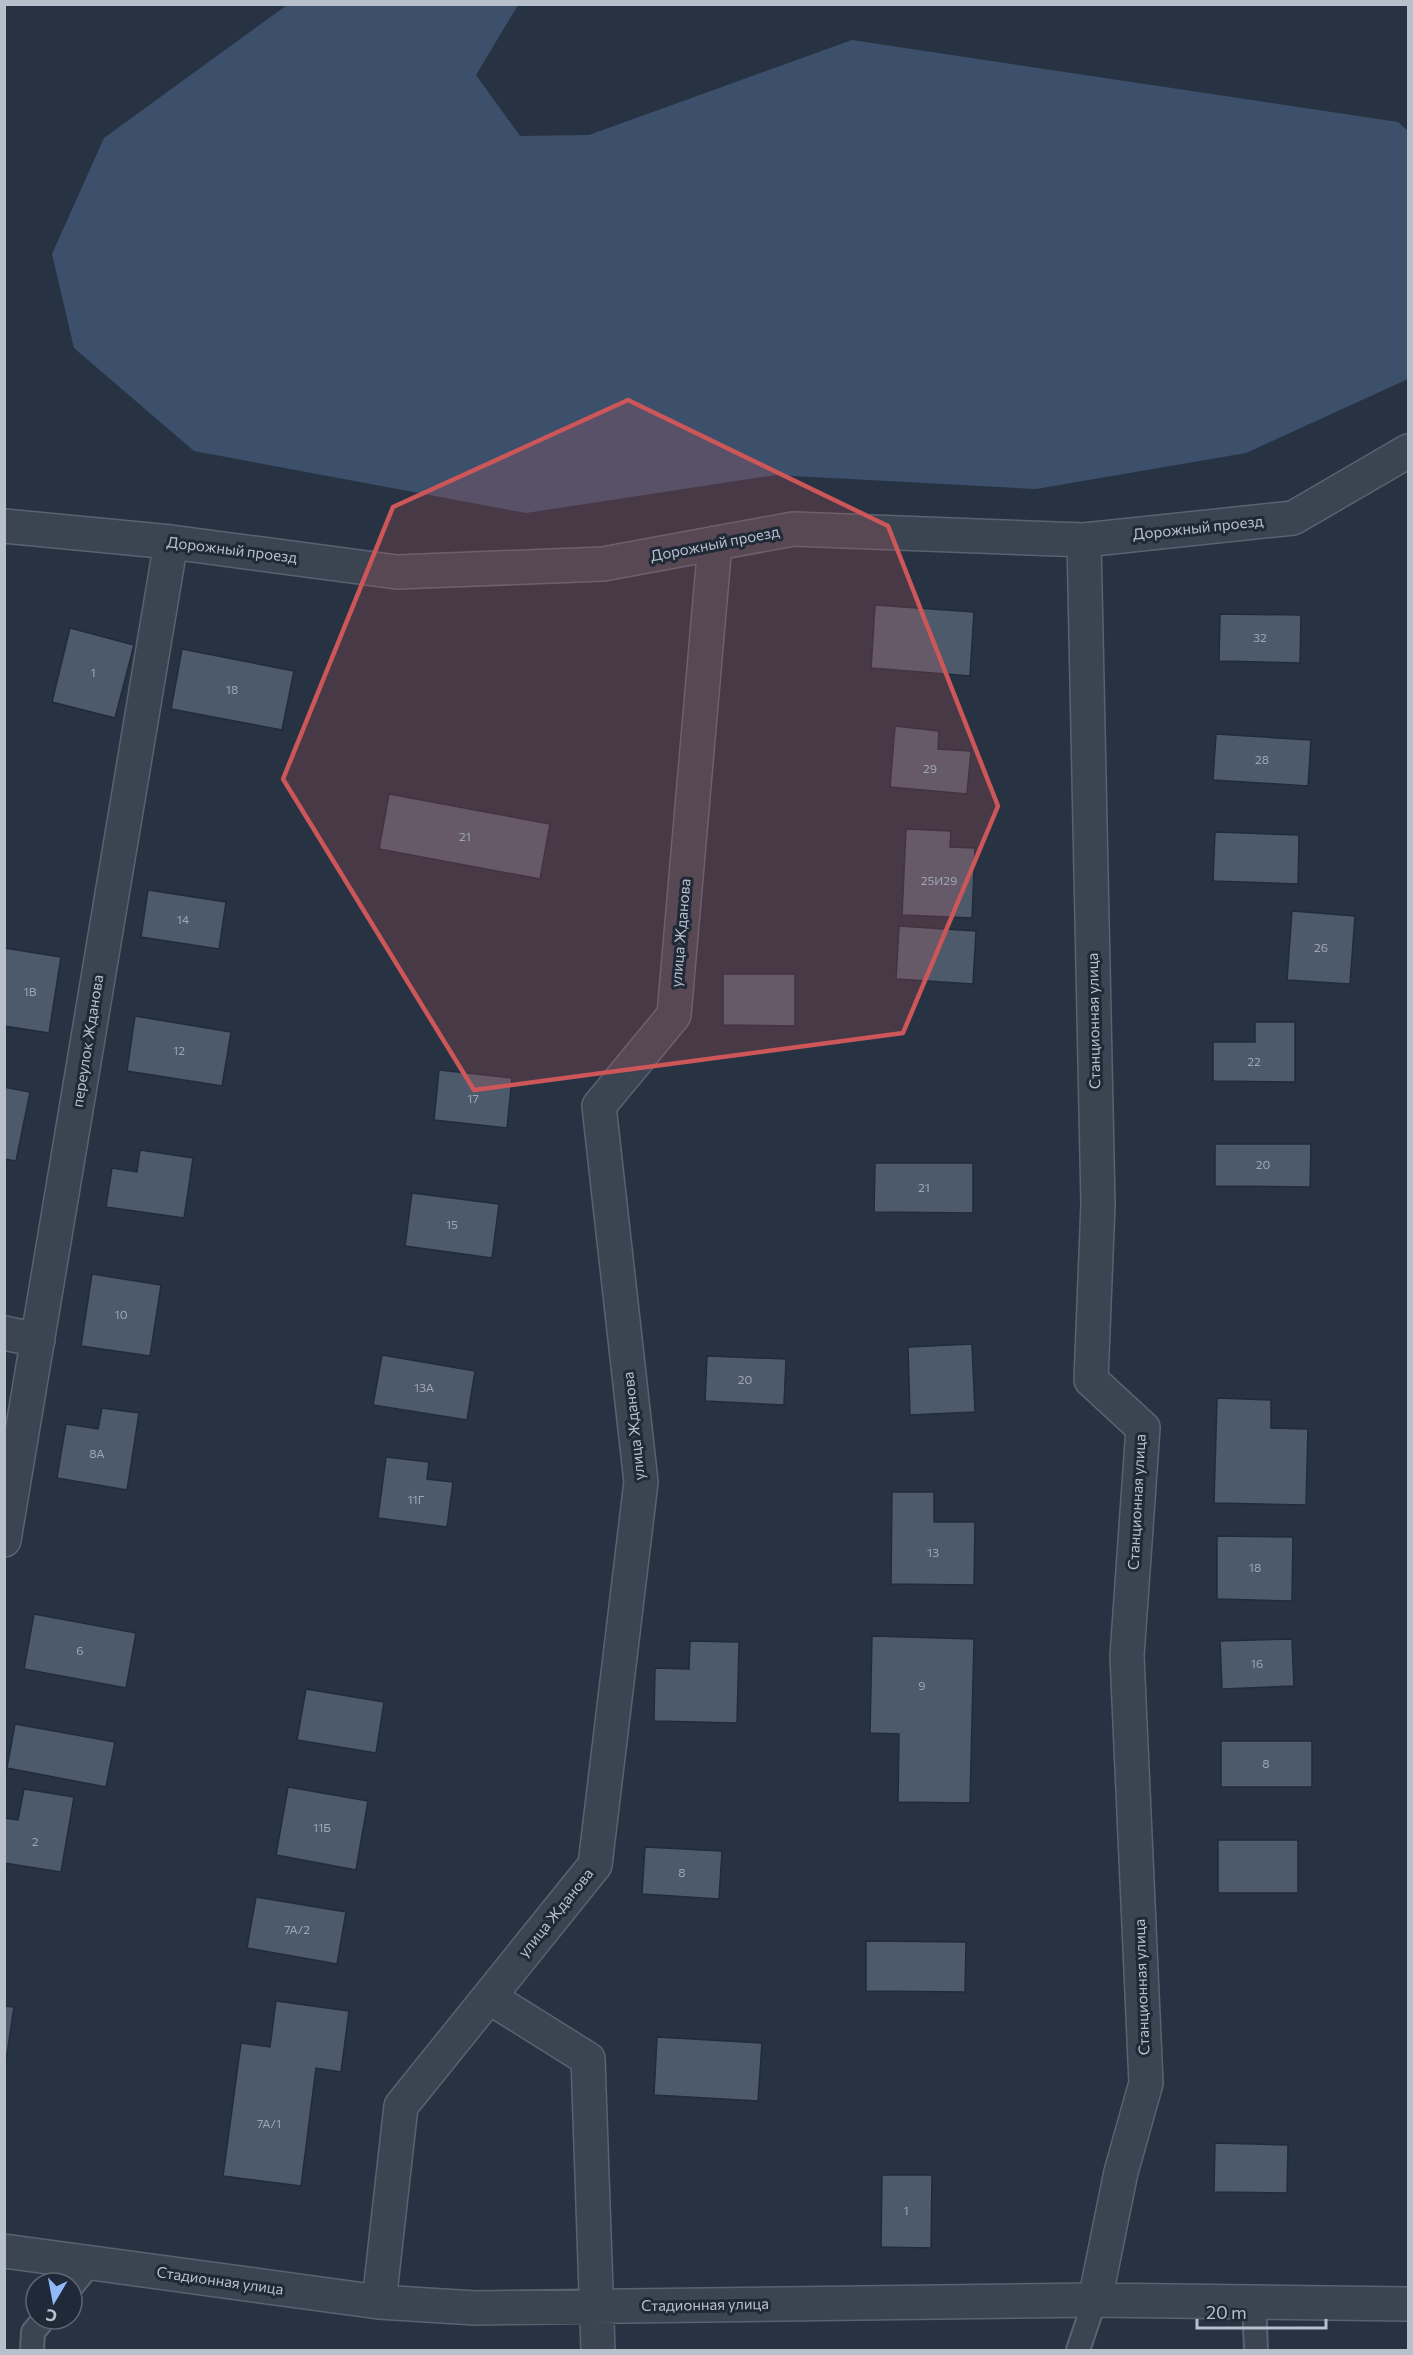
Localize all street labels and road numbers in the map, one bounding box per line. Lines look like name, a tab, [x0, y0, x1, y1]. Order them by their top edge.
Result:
street label: Дорожный проезд	[1132, 511, 1264, 543]
street label: Дорожный проезд	[649, 522, 781, 564]
street label: Дорожный проезд	[166, 532, 298, 566]
street label: улица Жданова	[666, 878, 694, 988]
street label: Станционная улица	[1083, 953, 1103, 1089]
street label: переулок Жданова	[68, 973, 106, 1108]
street label: улица Жданова	[618, 1371, 648, 1481]
street label: Станционная улица	[1123, 1433, 1149, 1571]
street label: улица Жданова	[514, 1864, 597, 1960]
street label: Станционная улица	[1130, 1919, 1152, 2055]
street label: Стадионная улица	[156, 2262, 285, 2298]
street label: Стадионная улица	[641, 2294, 769, 2314]

